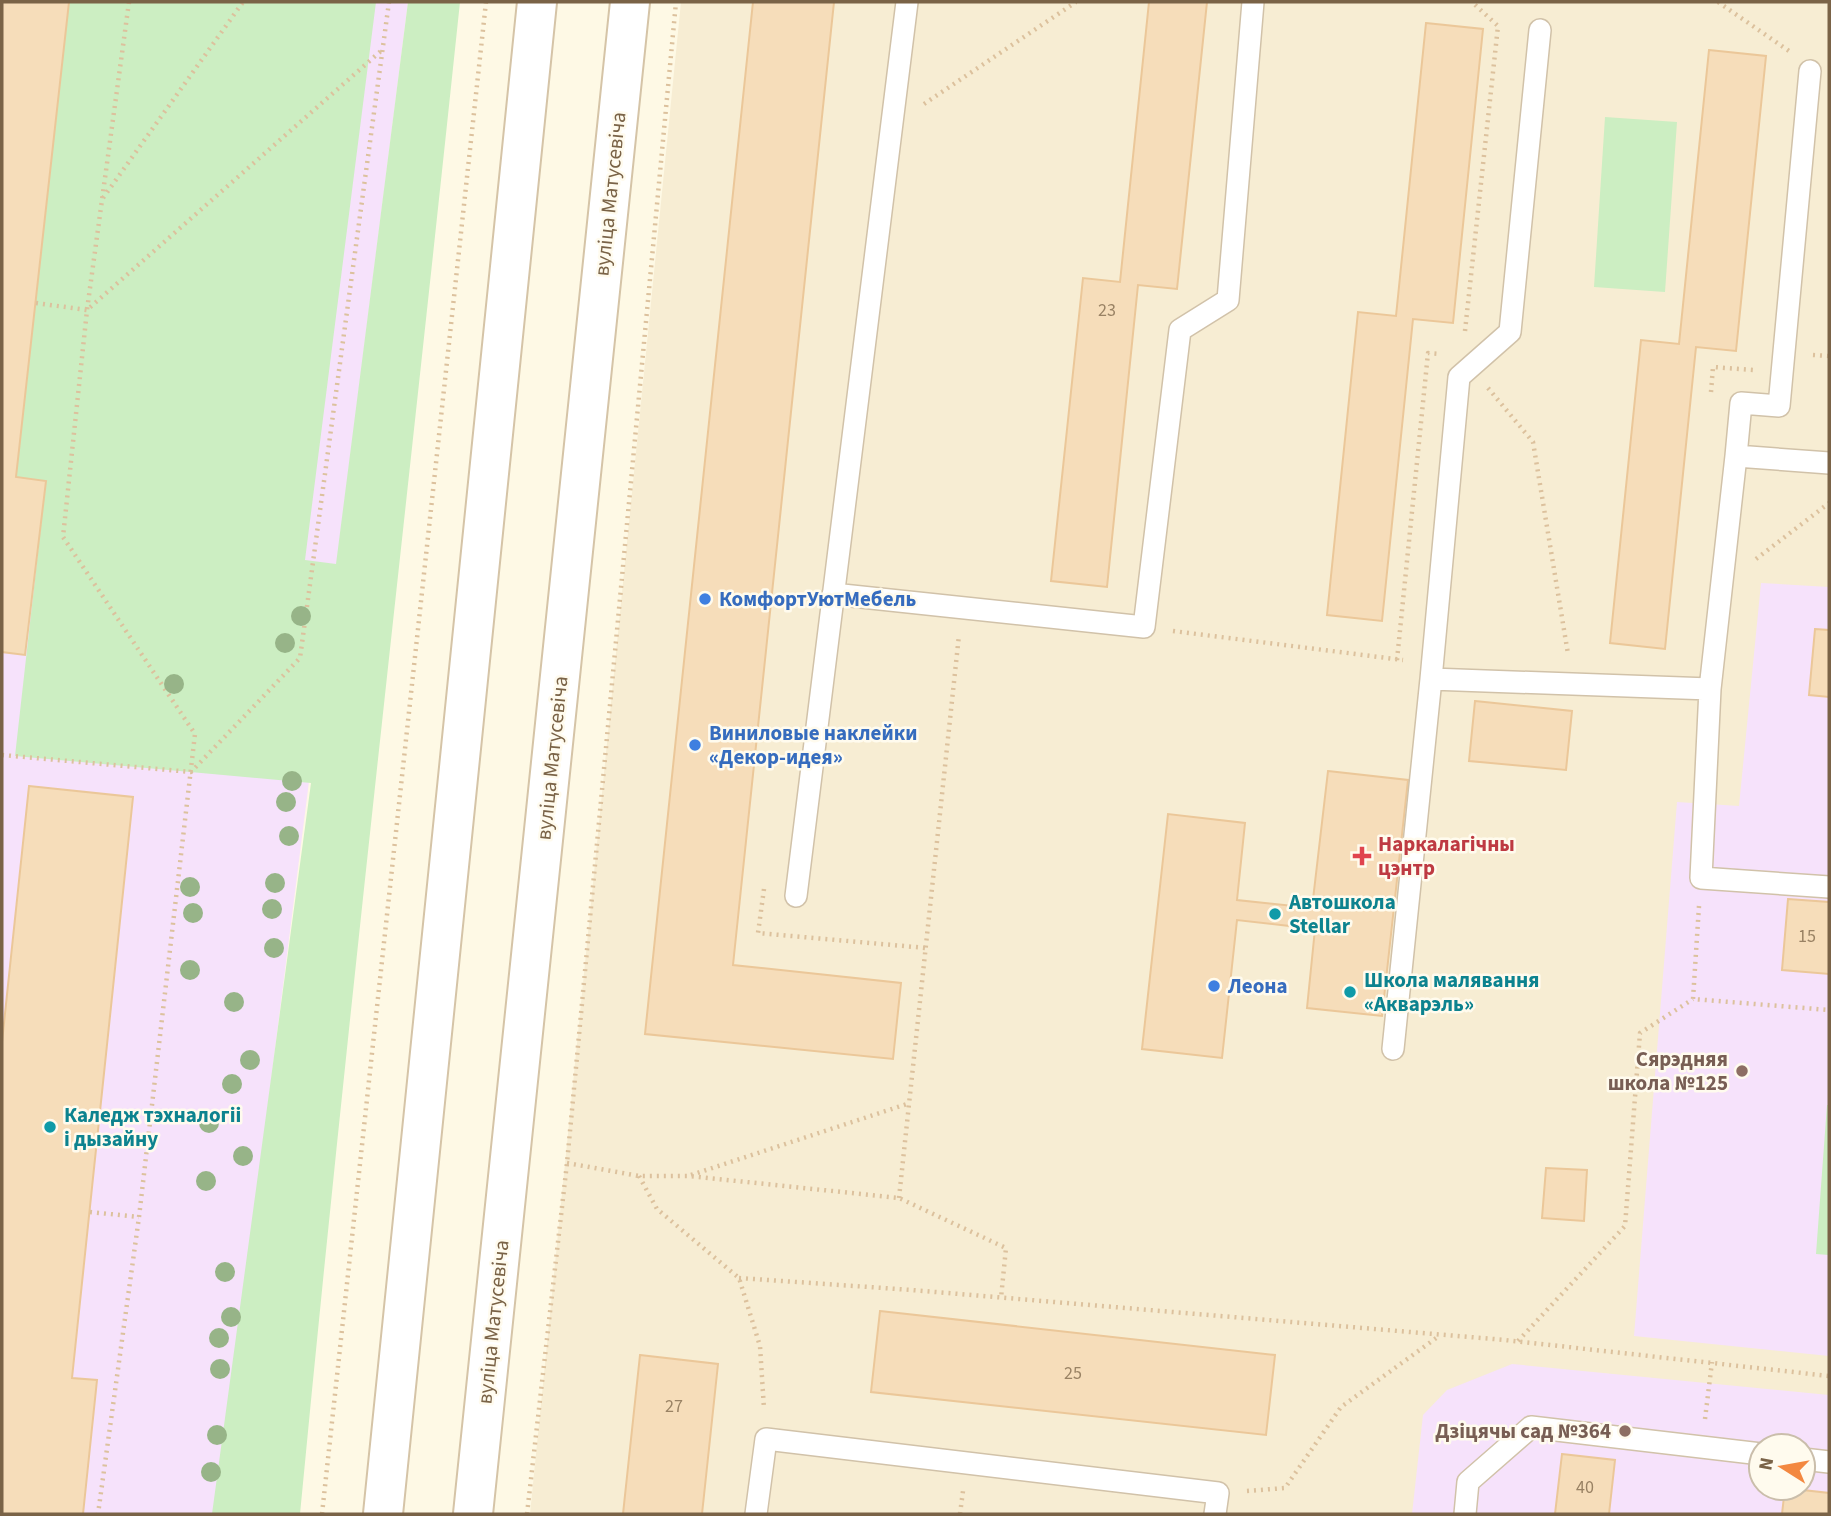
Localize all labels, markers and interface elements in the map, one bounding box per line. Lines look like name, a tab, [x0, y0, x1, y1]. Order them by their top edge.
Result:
street label: вуліца Матусевіча	[586, 110, 634, 278]
house number: 23	[1098, 298, 1116, 323]
place label: КомфортУютМебель	[719, 584, 917, 614]
marker: КомфортУютМебель	[697, 591, 713, 607]
street label: вуліца Матусевіча	[528, 674, 576, 842]
place label: Виниловые наклейки «Декор-идея»	[709, 718, 918, 772]
marker: Виниловые наклейки «Декор-идея»	[687, 737, 703, 753]
place label: Наркалагічны цэнтр	[1378, 829, 1515, 883]
marker: Наркалагічны цэнтр	[1352, 846, 1372, 866]
place label: Автошкола Stellar	[1288, 887, 1396, 941]
marker: Автошкола Stellar	[1267, 906, 1283, 922]
house number: 15	[1798, 924, 1816, 949]
place label: Школа малявання «Акварэль»	[1364, 965, 1540, 1019]
place label: Леона	[1227, 971, 1288, 1001]
marker: Леона	[1206, 978, 1222, 994]
marker: Школа малявання «Акварэль»	[1342, 984, 1358, 1000]
place label: Сярэдняя школа №125	[1608, 1044, 1728, 1098]
marker: Сярэдняя школа №125	[1734, 1063, 1750, 1079]
place label: Каледж тэхналогіі і дызайну	[64, 1100, 241, 1154]
marker: Каледж тэхналогіі і дызайну	[42, 1119, 58, 1135]
street label: вуліца Матусевіча	[469, 1238, 517, 1406]
house number: 25	[1064, 1361, 1082, 1386]
house number: 27	[665, 1394, 683, 1419]
place label: Дзіцячы сад №364	[1435, 1416, 1611, 1446]
marker: Дзіцячы сад №364	[1617, 1423, 1633, 1439]
north arrow	[1747, 1432, 1817, 1502]
text: N	[1752, 1455, 1781, 1473]
house number: 40	[1576, 1475, 1594, 1500]

